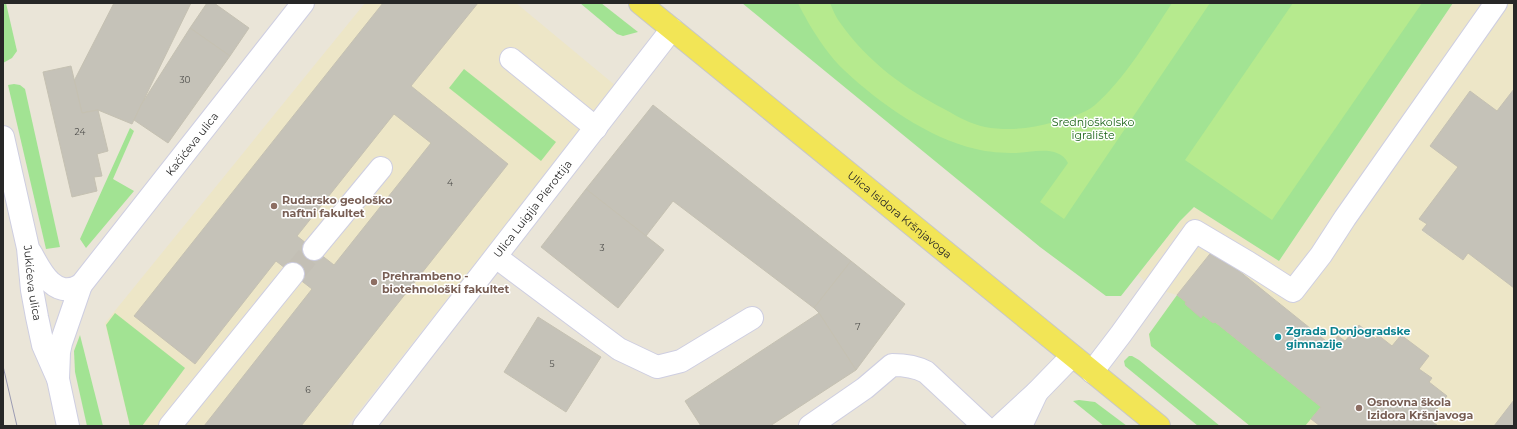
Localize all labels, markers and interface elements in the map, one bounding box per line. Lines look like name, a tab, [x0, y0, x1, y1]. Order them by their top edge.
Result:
house number: 30	[179, 74, 191, 85]
street label: Kačićeva ulica	[163, 109, 221, 179]
park label: Srednjoškolsko igralište	[1052, 115, 1134, 142]
house number: 24	[75, 126, 85, 137]
street label: Ulica Luigija Pierottija	[490, 157, 575, 260]
street label: Ulica Isidora Kršnjavoga	[845, 168, 955, 261]
house number: 4	[447, 177, 453, 188]
place label: Rudarsko geološko naftni fakultet	[282, 193, 392, 220]
marker: Rudarsko geološko naftni fakultet	[269, 201, 279, 211]
house number: 3	[599, 242, 605, 253]
street label: Jukićeva ulica	[20, 243, 45, 322]
place label: Prehrambeno - biotehnološki fakultet	[382, 269, 509, 296]
marker: Prehrambeno - biotehnološki fakultet	[369, 277, 379, 287]
house number: 7	[855, 321, 861, 332]
place label: Zgrada Donjogradske gimnazije	[1286, 324, 1410, 351]
marker: Zgrada Donjogradske gimnazije	[1273, 332, 1283, 342]
house number: 5	[549, 358, 555, 369]
house number: 6	[305, 384, 311, 395]
place label: Osnovna škola Izidora Kršnjavoga	[1367, 395, 1474, 422]
marker: Osnovna škola Izidora Kršnjavoga	[1354, 403, 1364, 413]

